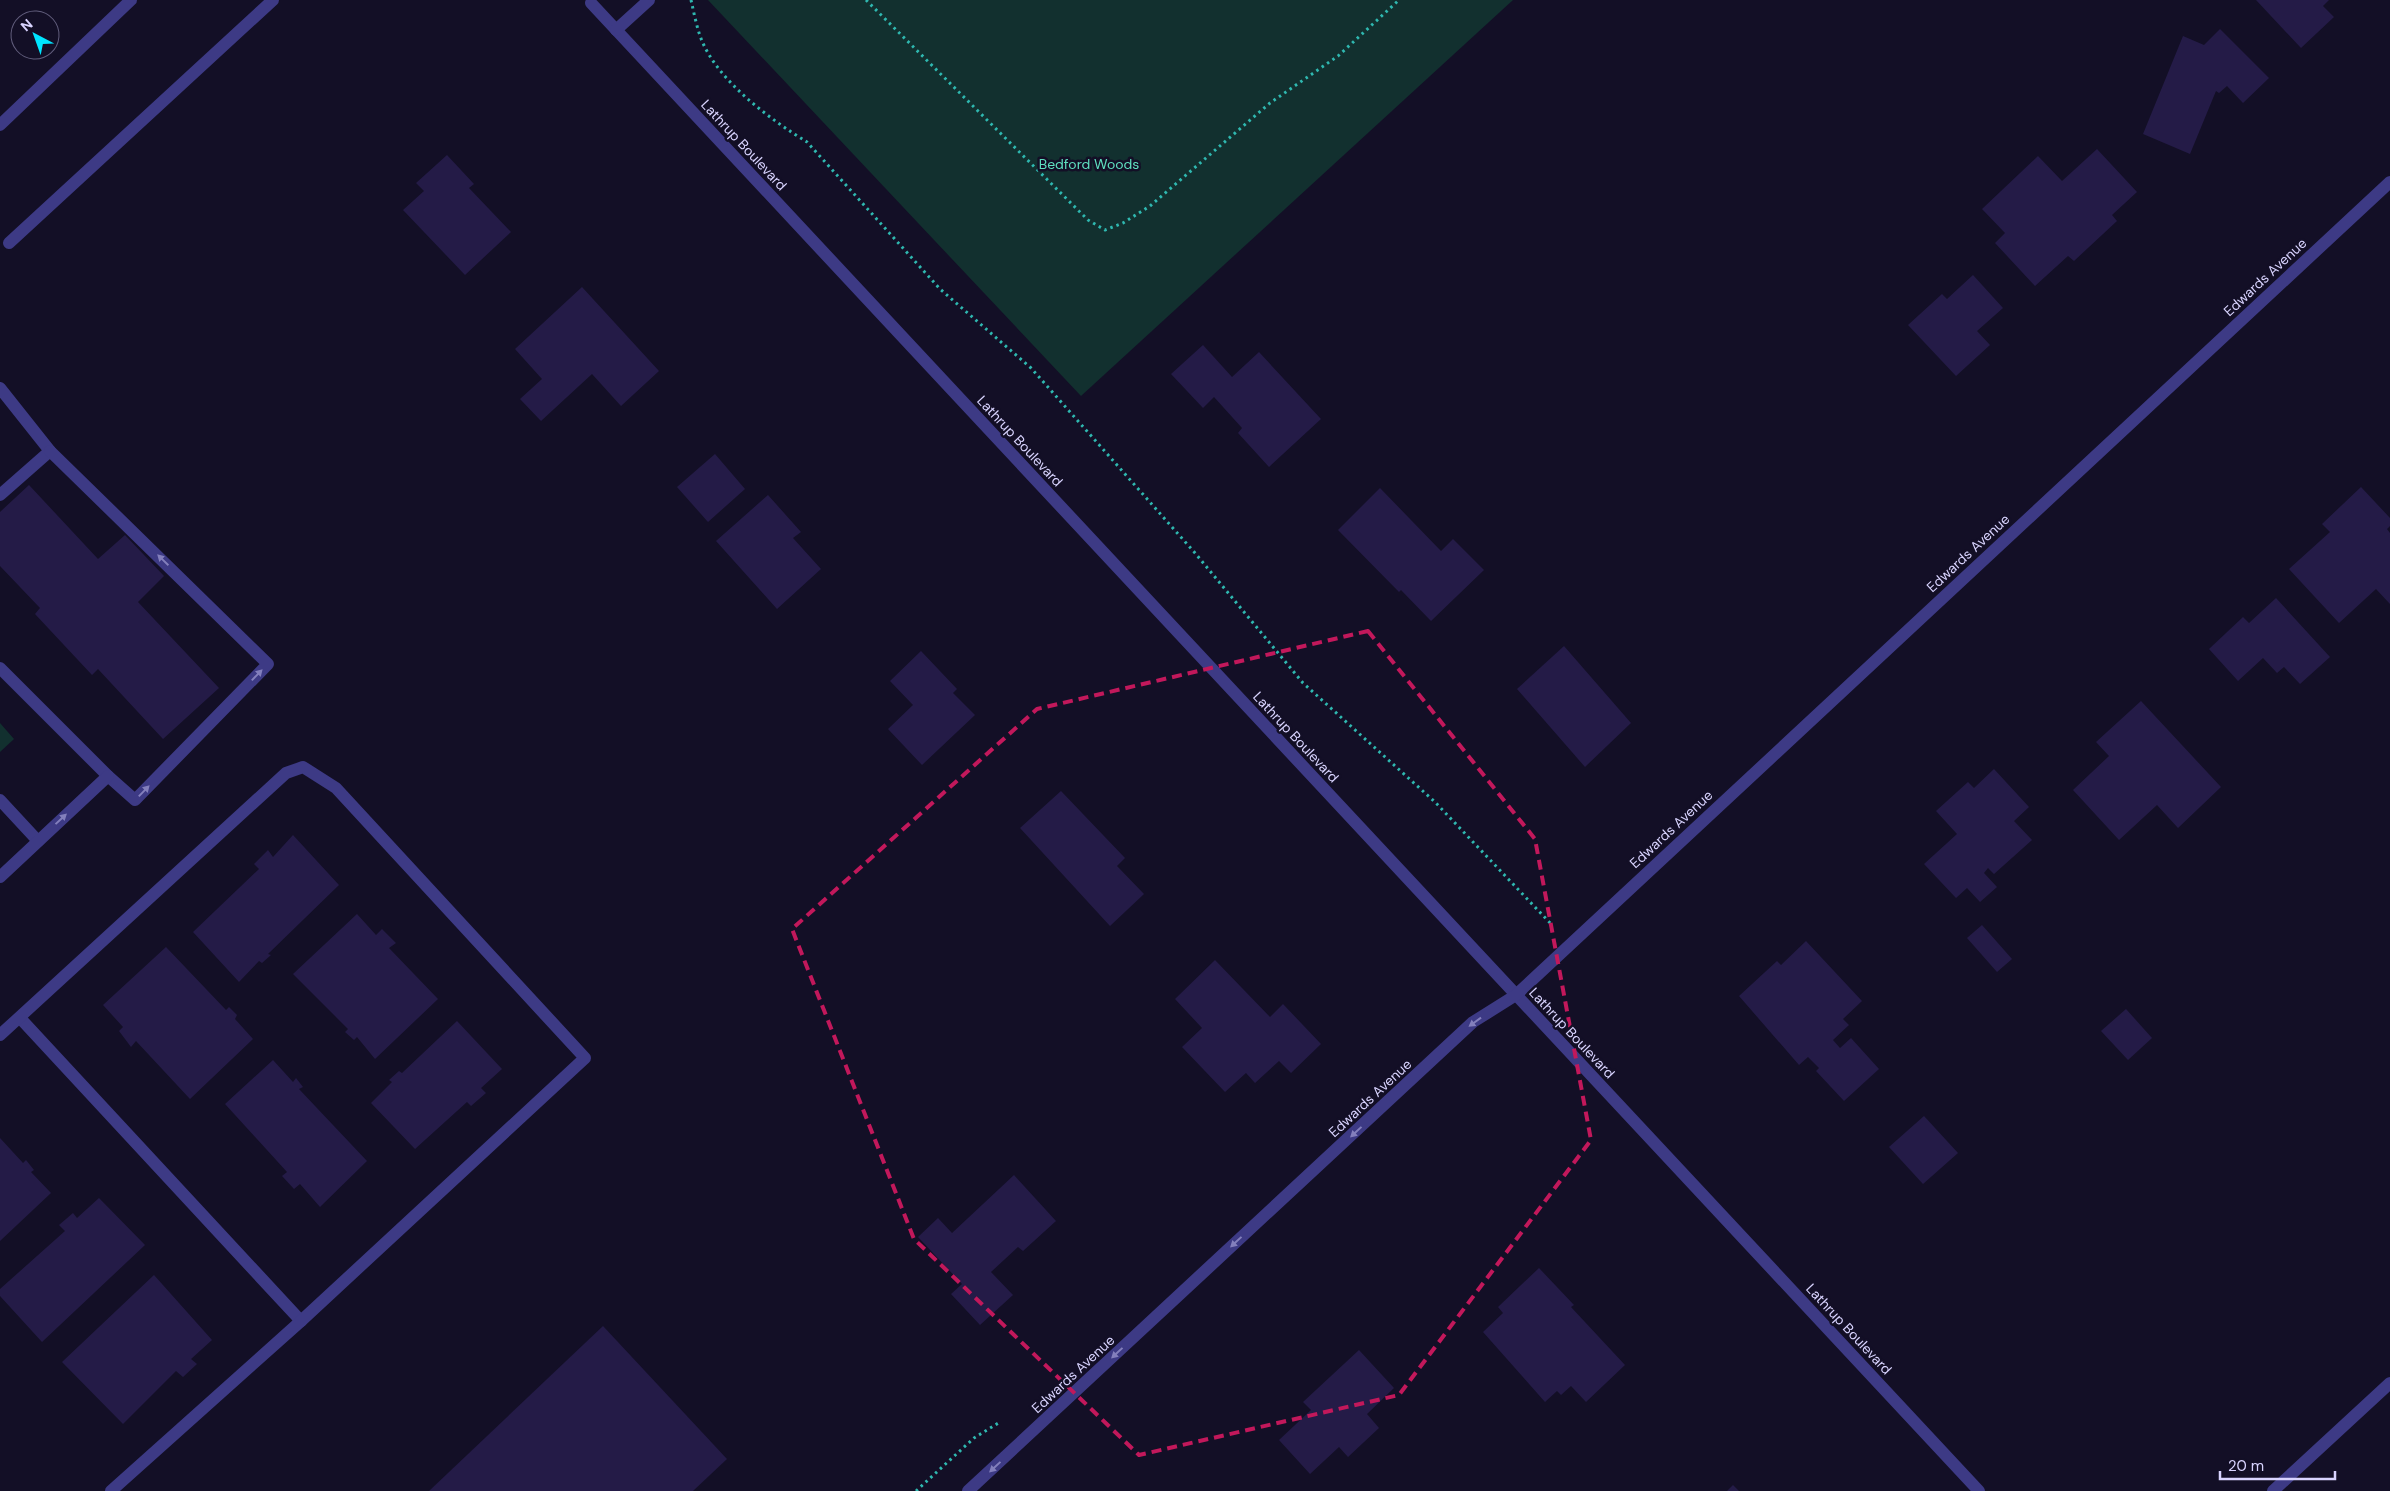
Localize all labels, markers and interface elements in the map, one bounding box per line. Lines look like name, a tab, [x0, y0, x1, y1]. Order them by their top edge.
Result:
north arrow	[10, 10, 60, 60]
text: N	[17, 15, 36, 35]
street label: Lathrup Boulevard	[697, 96, 791, 194]
park label: Bedford Woods	[1039, 155, 1139, 173]
street label: Edwards Avenue	[2220, 234, 2310, 320]
street label: Lathrup Boulevard	[973, 392, 1067, 490]
street label: Edwards Avenue	[1923, 510, 2013, 596]
one-way arrow	[157, 554, 169, 566]
one-way arrow	[251, 669, 263, 681]
street label: Lathrup Boulevard	[1249, 688, 1343, 786]
one-way arrow	[137, 785, 149, 797]
street label: Edwards Avenue	[1626, 786, 1716, 872]
one-way arrow	[55, 813, 67, 825]
street label: Lathrup Boulevard	[1525, 984, 1619, 1082]
one-way arrow	[1468, 1017, 1482, 1027]
street label: Edwards Avenue	[1325, 1055, 1415, 1141]
one-way arrow	[1350, 1126, 1362, 1138]
one-way arrow	[1231, 1236, 1243, 1248]
street label: Lathrup Boulevard	[1802, 1280, 1896, 1378]
street label: Edwards Avenue	[1028, 1331, 1118, 1417]
one-way arrow	[1112, 1347, 1124, 1359]
scale bar	[2220, 1448, 2335, 1480]
text: 20 m	[2228, 1456, 2264, 1476]
one-way arrow	[989, 1461, 1001, 1473]

